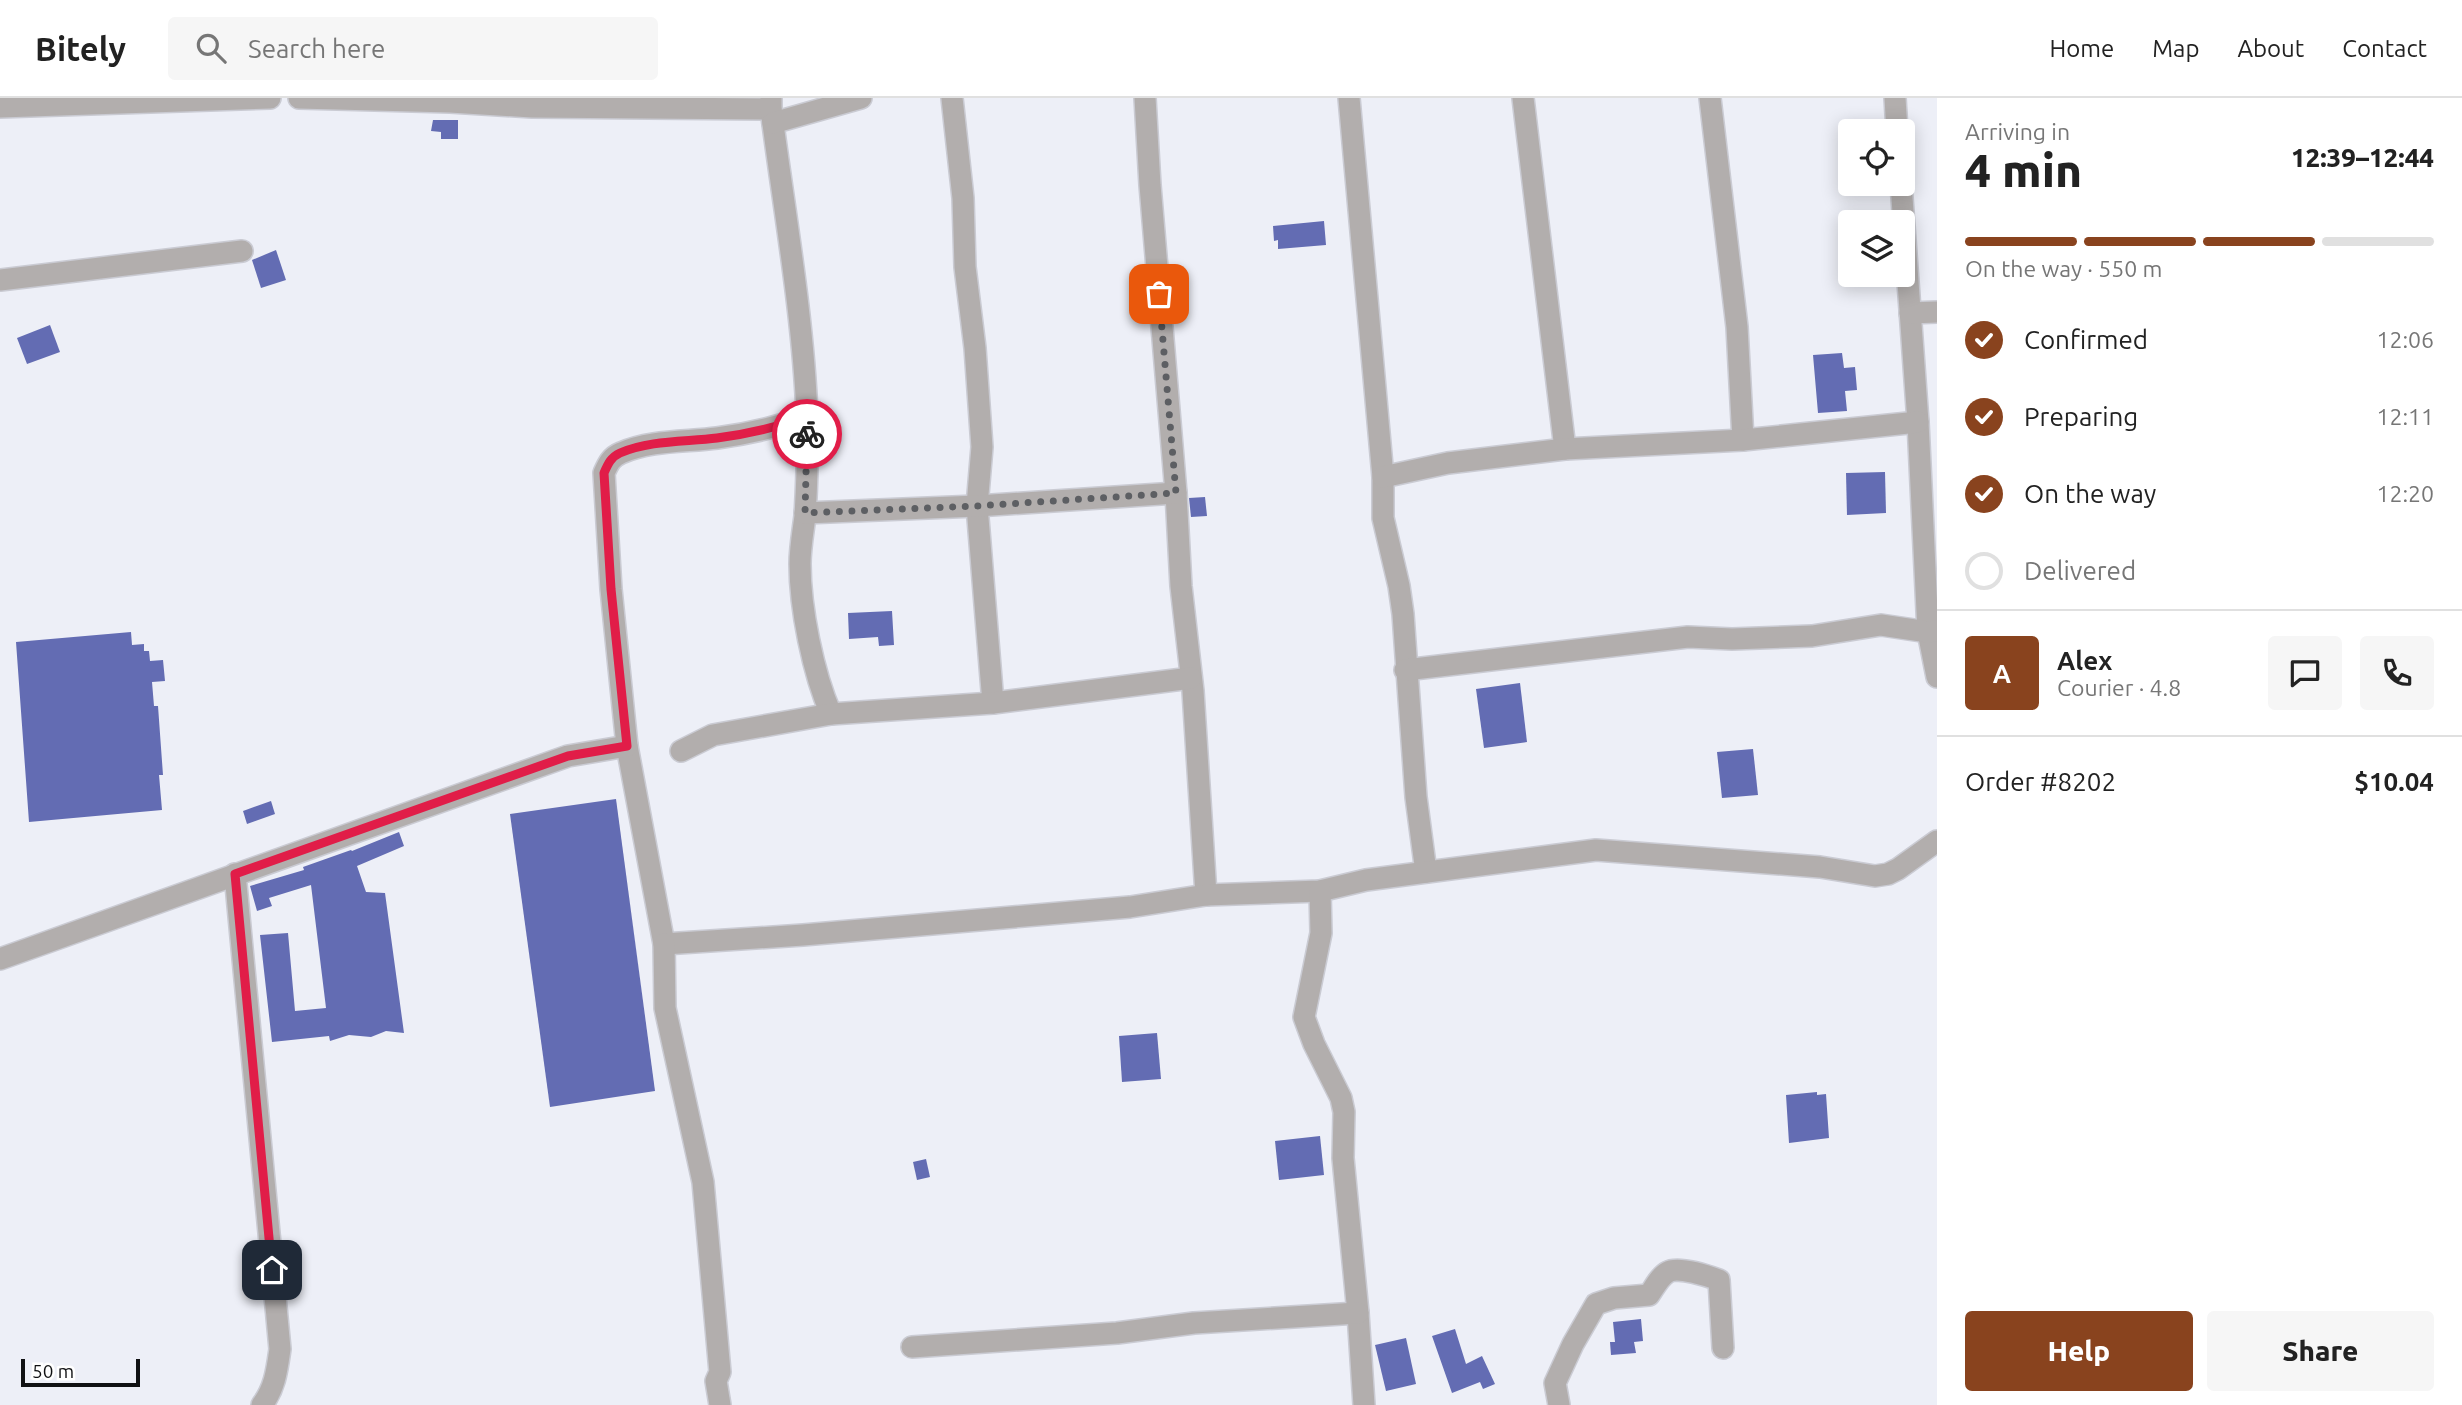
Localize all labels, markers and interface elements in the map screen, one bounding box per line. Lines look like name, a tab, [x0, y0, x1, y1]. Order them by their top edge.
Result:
search box	[168, 17, 658, 80]
icon: search	[192, 29, 230, 67]
text: Bitely	[35, 30, 126, 67]
text: Search here	[248, 34, 385, 63]
text: Home	[2049, 35, 2114, 62]
text: Map	[2152, 35, 2199, 62]
text: About	[2237, 35, 2304, 62]
text: Contact	[2342, 35, 2427, 62]
map controls	[1838, 119, 1915, 287]
button: locate	[1838, 119, 1915, 196]
text: Arriving in	[1965, 119, 2070, 144]
text: 12:39–12:44	[2291, 143, 2434, 172]
text: 4 min	[1965, 144, 2082, 196]
button: layers	[1838, 210, 1915, 287]
text: On the way · 550 m	[1965, 256, 2162, 281]
pin	[1129, 264, 1189, 324]
icon: bag	[1140, 275, 1178, 313]
icon: check	[1965, 321, 2003, 359]
text: Confirmed	[2024, 325, 2148, 354]
text: 12:06	[2376, 327, 2434, 352]
icon: check	[1965, 398, 2003, 436]
courier	[772, 399, 842, 469]
text: Preparing	[2024, 402, 2138, 431]
text: 12:11	[2376, 404, 2434, 429]
icon: bike	[788, 415, 826, 453]
icon: check	[1965, 475, 2003, 513]
text: On the way	[2024, 479, 2156, 508]
text: 12:20	[2376, 481, 2434, 506]
text: Delivered	[2024, 556, 2136, 585]
button: chat	[2268, 636, 2342, 710]
button: phone	[2360, 636, 2434, 710]
text: Alex	[2057, 646, 2112, 675]
text: A	[1993, 659, 2011, 688]
text: Courier · 4.8	[2057, 675, 2181, 700]
text: Order #8202	[1965, 767, 2116, 796]
text: $10.04	[2354, 767, 2434, 796]
pin	[242, 1240, 302, 1300]
icon: home	[253, 1251, 291, 1289]
button: Help	[1965, 1311, 2193, 1391]
button: Share	[2207, 1311, 2434, 1391]
scale bar	[21, 1356, 140, 1388]
text: 50 m	[32, 1360, 74, 1382]

